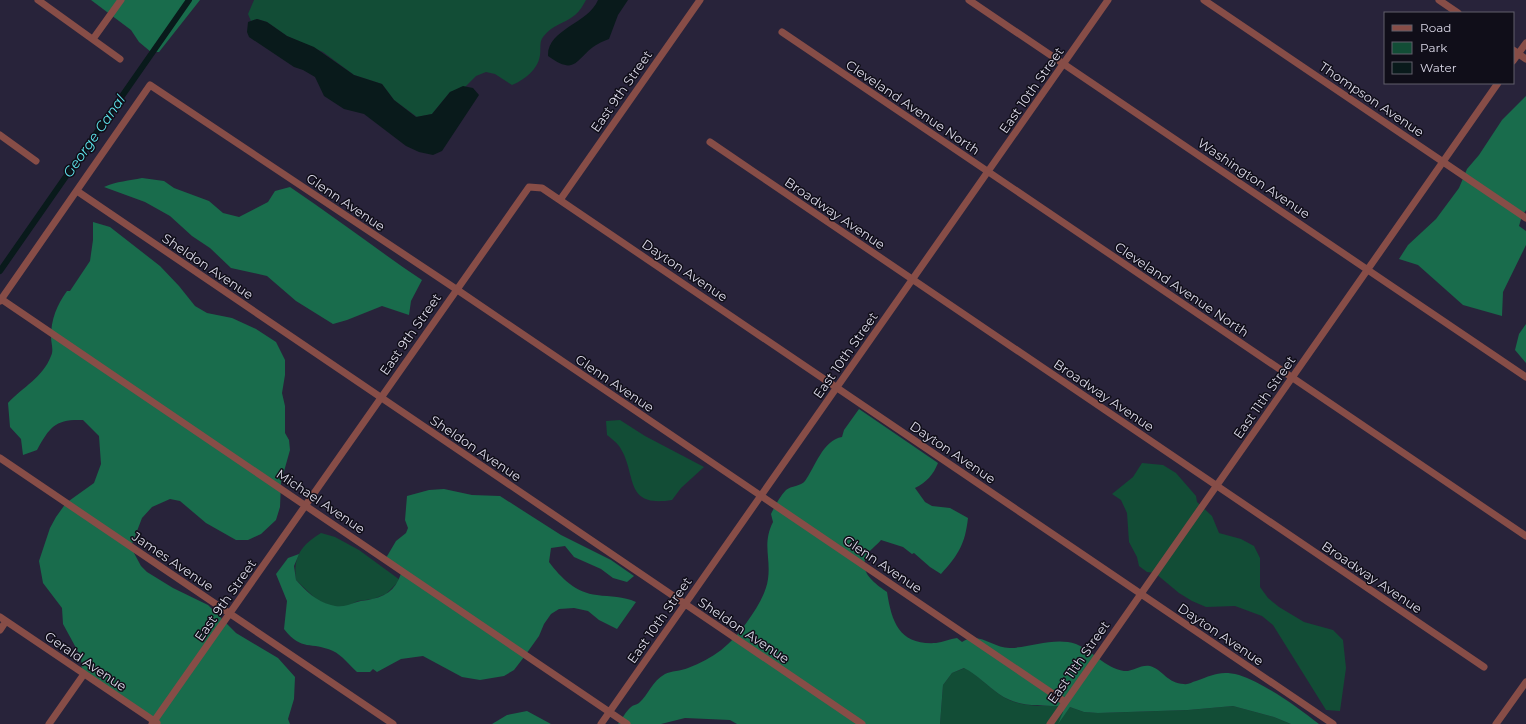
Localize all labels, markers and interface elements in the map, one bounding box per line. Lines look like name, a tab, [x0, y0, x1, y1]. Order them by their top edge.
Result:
legend	[1384, 12, 1514, 84]
text: Road	[1420, 20, 1451, 35]
text: Park	[1420, 40, 1448, 55]
street label: East 10th Street	[995, 44, 1067, 136]
street label: East 9th Street	[587, 47, 655, 135]
street label: Cleveland Avenue North	[843, 56, 983, 158]
street label: Thompson Avenue	[1317, 58, 1427, 140]
text: Water	[1420, 60, 1457, 75]
water label: George Canal	[59, 91, 129, 181]
street label: Washington Avenue	[1195, 134, 1313, 222]
street label: Glenn Avenue	[304, 170, 388, 234]
street label: Broadway Avenue	[782, 174, 888, 253]
street label: Sheldon Avenue	[159, 230, 257, 302]
street label: Dayton Avenue	[639, 235, 731, 305]
street label: Cleveland Avenue North	[1112, 238, 1252, 340]
street label: East 9th Street	[376, 290, 444, 378]
street label: East 10th Street	[809, 309, 881, 401]
street label: Glenn Avenue	[573, 351, 657, 415]
street label: East 11th Street	[1229, 352, 1299, 442]
street label: Broadway Avenue	[1051, 356, 1157, 435]
street label: Sheldon Avenue	[427, 412, 525, 484]
street label: Dayton Avenue	[907, 417, 999, 487]
street label: Michael Avenue	[274, 465, 368, 537]
street label: James Avenue	[128, 527, 217, 594]
street label: Glenn Avenue	[841, 532, 925, 596]
street label: Broadway Avenue	[1319, 538, 1425, 617]
street label: East 9th Street	[191, 556, 259, 644]
street label: East 10th Street	[623, 574, 695, 666]
street label: Sheldon Avenue	[695, 594, 793, 666]
street label: Dayton Avenue	[1175, 599, 1267, 669]
street label: East 11th Street	[1043, 617, 1113, 707]
street label: Gerald Avenue	[42, 628, 130, 694]

